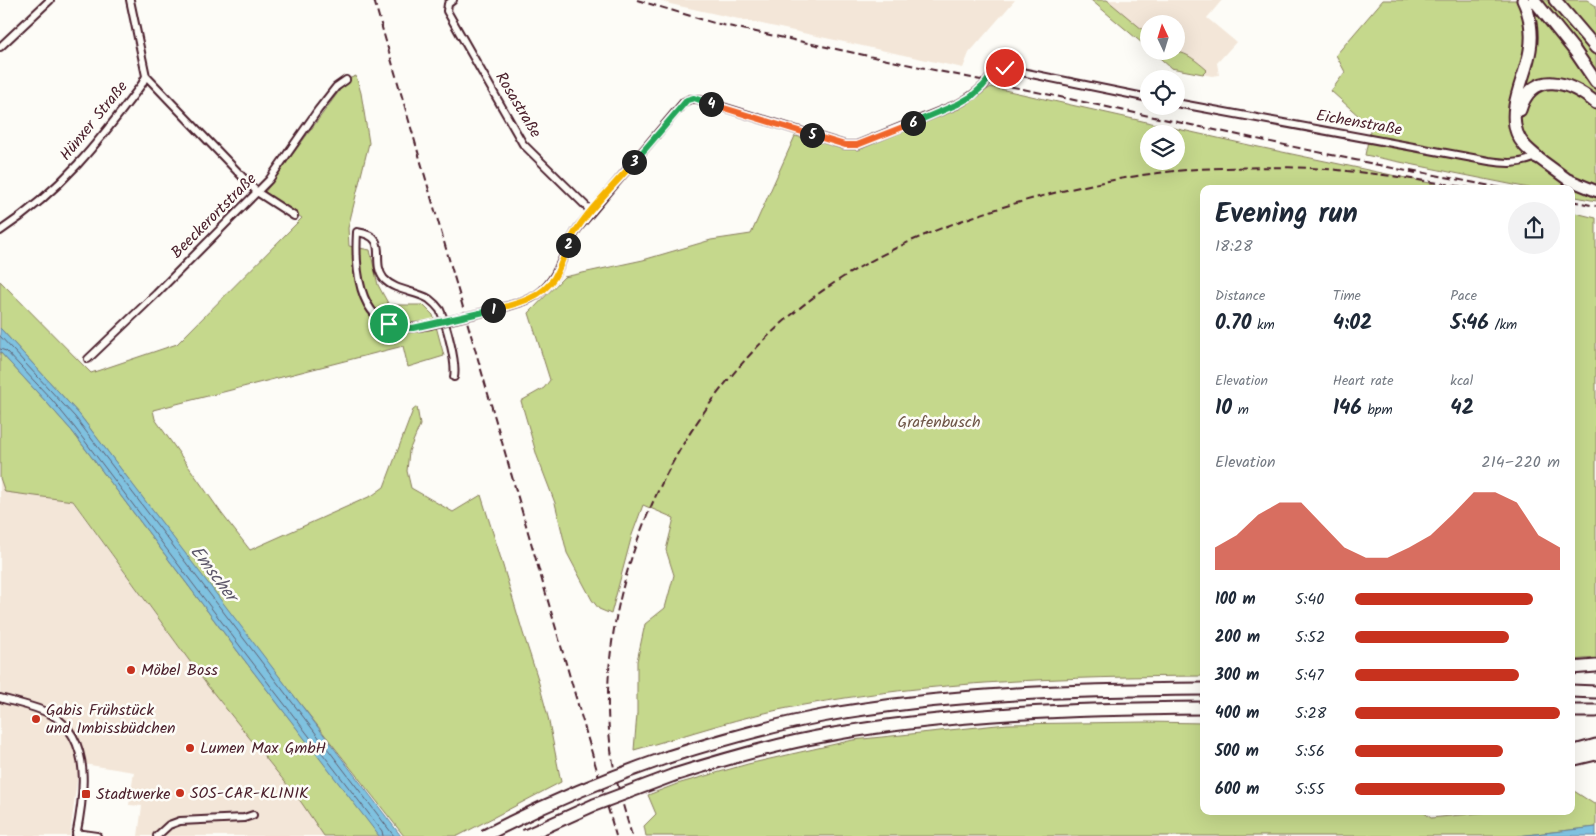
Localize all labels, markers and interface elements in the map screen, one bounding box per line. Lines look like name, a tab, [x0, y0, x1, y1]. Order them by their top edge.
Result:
north arrow	[1140, 15, 1185, 60]
map controls	[1140, 15, 1185, 170]
pin	[984, 47, 1026, 89]
icon: check	[991, 54, 1019, 82]
street label: Rosastraße	[488, 67, 548, 143]
button: locate	[1140, 70, 1185, 115]
street label: Hünxer Straße	[54, 76, 134, 166]
pin: 4	[698, 92, 724, 116]
text: 4	[708, 93, 715, 115]
street label: Eichenstraße	[1314, 103, 1404, 143]
pin: 6	[900, 110, 926, 136]
text: 6	[910, 112, 917, 134]
pin: 5	[800, 122, 824, 148]
text: 5	[809, 124, 816, 146]
button: layers	[1140, 125, 1185, 170]
pin: 3	[622, 150, 646, 174]
text: 3	[631, 151, 638, 173]
street label: Beeckerortstraße	[165, 167, 263, 265]
text: Evening run	[1215, 192, 1358, 237]
button: share	[1508, 202, 1560, 254]
pin: 2	[556, 232, 580, 258]
text: 2	[564, 234, 573, 256]
text: 18:28	[1215, 234, 1253, 259]
text: Distance	[1215, 285, 1265, 307]
text: Time	[1333, 285, 1361, 307]
text: Pace	[1450, 285, 1477, 307]
pin: 1	[480, 298, 506, 322]
text: 1	[491, 299, 496, 321]
pin	[368, 303, 410, 345]
text: 0.70	[1215, 307, 1251, 340]
text: 4:02	[1333, 307, 1372, 340]
text: 5:46	[1450, 307, 1489, 340]
icon: arrive	[375, 310, 403, 338]
text: km	[1251, 314, 1275, 336]
text: /km	[1489, 314, 1517, 336]
text: Elevation	[1215, 370, 1268, 392]
text: Heart rate	[1333, 370, 1394, 392]
text: kcal	[1450, 370, 1473, 392]
text: 10	[1215, 392, 1232, 425]
text: 146	[1333, 392, 1362, 425]
text: 42	[1450, 392, 1474, 425]
text: m	[1232, 399, 1249, 421]
text: bpm	[1362, 399, 1393, 421]
park label: Grafenbusch	[898, 410, 980, 435]
text: Elevation	[1215, 450, 1276, 475]
text: 214–220 m	[1481, 450, 1560, 475]
water label: Emscher	[182, 540, 246, 612]
text: 100 m	[1215, 587, 1256, 612]
text: 5:40	[1295, 587, 1324, 612]
text: 200 m	[1215, 625, 1260, 650]
text: 5:52	[1295, 625, 1325, 650]
place label: Möbel Boss	[141, 658, 218, 683]
text: 300 m	[1215, 663, 1259, 688]
text: 5:47	[1295, 663, 1324, 688]
marker: Möbel Boss	[125, 664, 137, 676]
place label: Gabis Frühstück und Imbissbüdchen	[46, 698, 176, 741]
text: 400 m	[1215, 701, 1259, 726]
text: 5:28	[1295, 701, 1326, 726]
marker: Gabis Frühstück und Imbissbüdchen	[30, 713, 42, 725]
place label: Lumen Max GmbH	[200, 736, 326, 761]
text: 500 m	[1215, 739, 1259, 764]
text: 5:56	[1295, 739, 1325, 764]
marker: Lumen Max GmbH	[184, 742, 196, 754]
text: 600 m	[1215, 777, 1259, 802]
text: 5:55	[1295, 777, 1325, 802]
place label: SOS-CAR-KLINIK	[190, 781, 309, 806]
place label: Stadtwerke	[96, 782, 170, 807]
marker: SOS-CAR-KLINIK	[174, 787, 186, 799]
marker: Stadtwerke	[80, 788, 92, 800]

